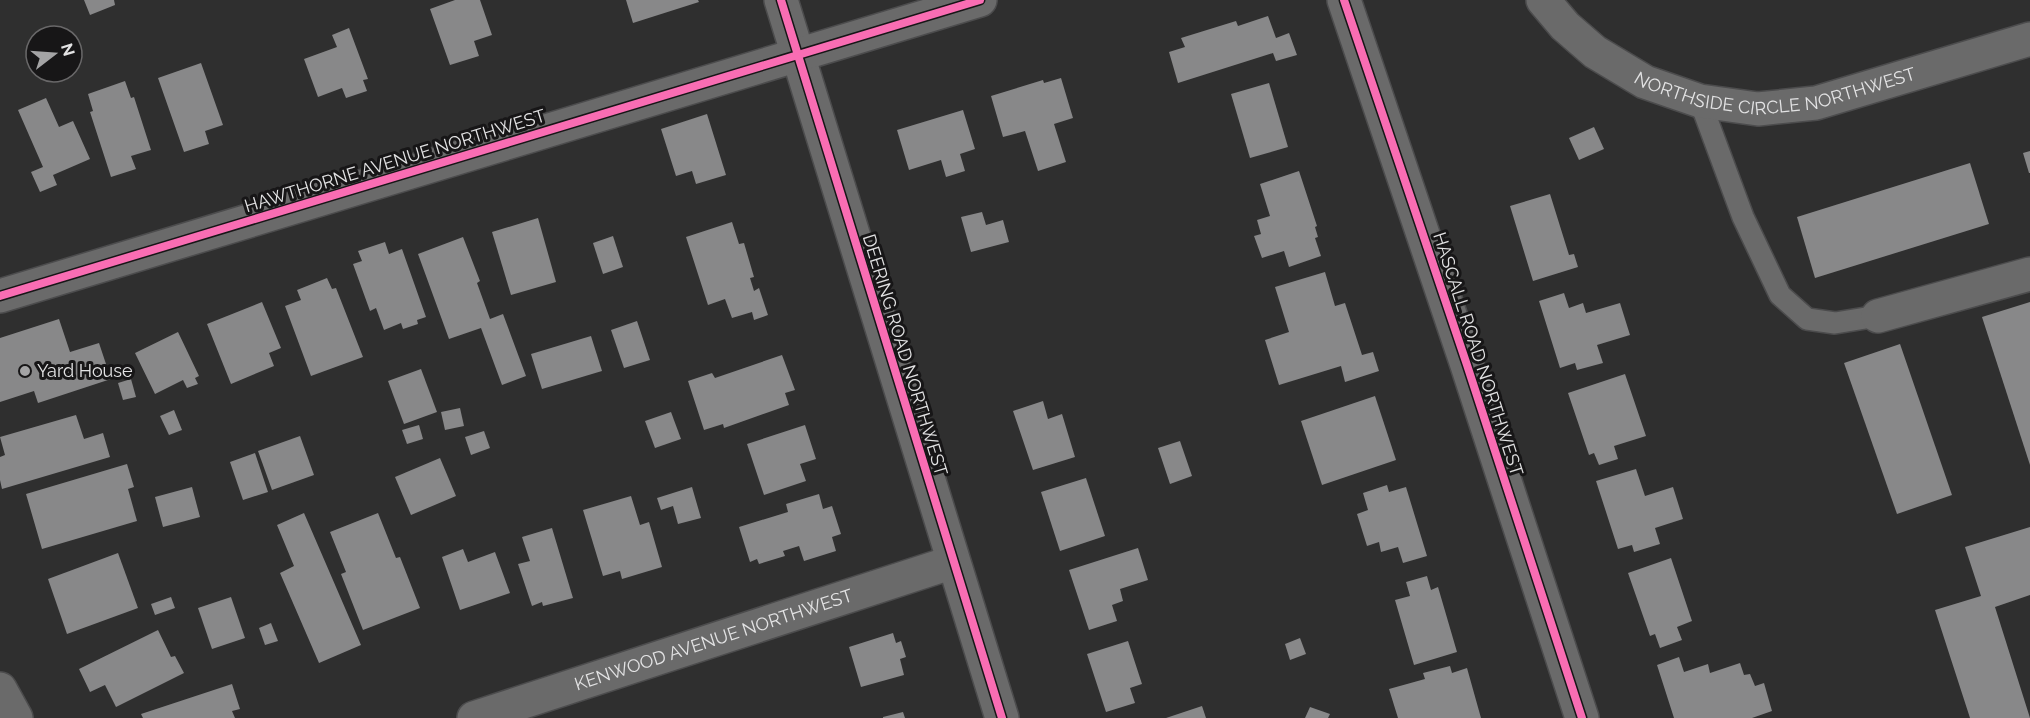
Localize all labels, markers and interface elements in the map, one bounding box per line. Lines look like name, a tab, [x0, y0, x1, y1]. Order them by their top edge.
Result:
north arrow	[24, 24, 84, 84]
text: N	[57, 41, 79, 58]
street label: NORTHSIDE CIRCLE NORTHWEST	[1631, 61, 1919, 83]
text: NORTHSIDE CIRCLE NORTHWEST	[1631, 63, 1918, 119]
street label: HAWTHORNE AVENUE NORTHWEST	[242, 105, 548, 216]
street label: HASCALL ROAD NORTHWEST	[1429, 229, 1528, 478]
street label: DEERING ROAD NORTHWEST	[859, 231, 952, 478]
place label: Yard House	[37, 360, 133, 381]
marker: Yard House	[18, 364, 32, 378]
street label: KENWOOD AVENUE NORTHWEST	[572, 584, 855, 695]

